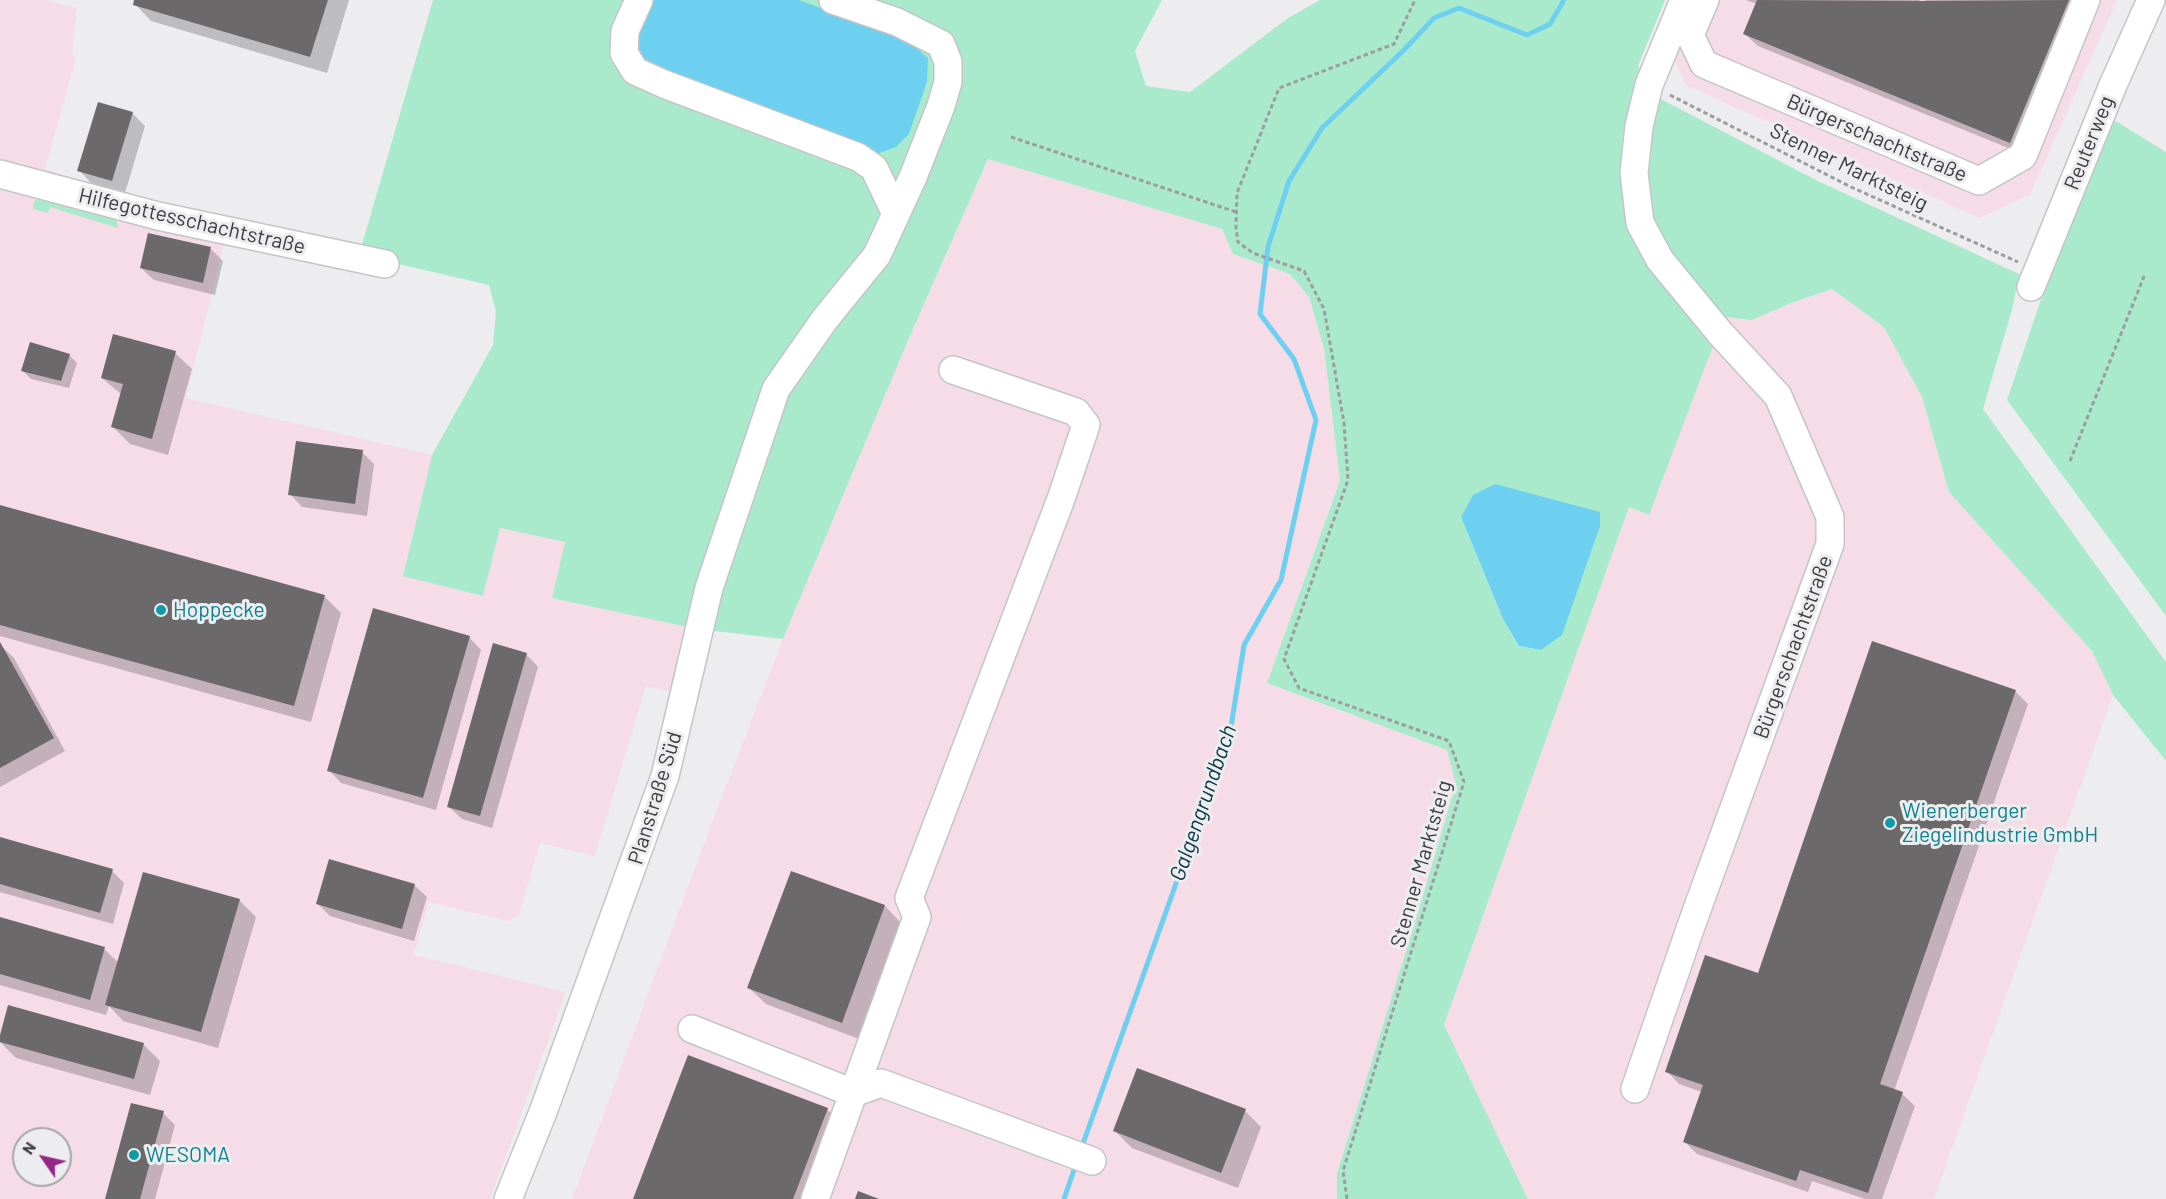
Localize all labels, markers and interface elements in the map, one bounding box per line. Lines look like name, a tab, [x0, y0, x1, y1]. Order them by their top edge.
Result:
street label: Bürgerschachtstraße	[1783, 89, 1971, 187]
street label: Reuterweg	[2059, 92, 2119, 194]
street label: Stenner Marktsteig	[1766, 118, 1932, 216]
street label: Hilfegottesschachtstraße	[76, 183, 308, 259]
street label: Bürgerschachtstraße	[1748, 552, 1838, 742]
place label: Hoppecke	[173, 597, 265, 623]
marker: Hoppecke	[154, 603, 168, 617]
water label: Galgengrundbach	[1164, 722, 1242, 884]
street label: Planstraße Süd	[623, 729, 687, 867]
street label: Stenner Marktsteig	[1385, 777, 1457, 951]
place label: Wienerberger Ziegelindustrie GmbH	[1902, 798, 2098, 848]
marker: Wienerberger Ziegelindustrie GmbH	[1883, 816, 1897, 830]
north arrow	[12, 1127, 72, 1187]
text: N	[17, 1138, 39, 1158]
place label: WESOMA	[146, 1142, 230, 1168]
marker: WESOMA	[127, 1148, 141, 1162]

